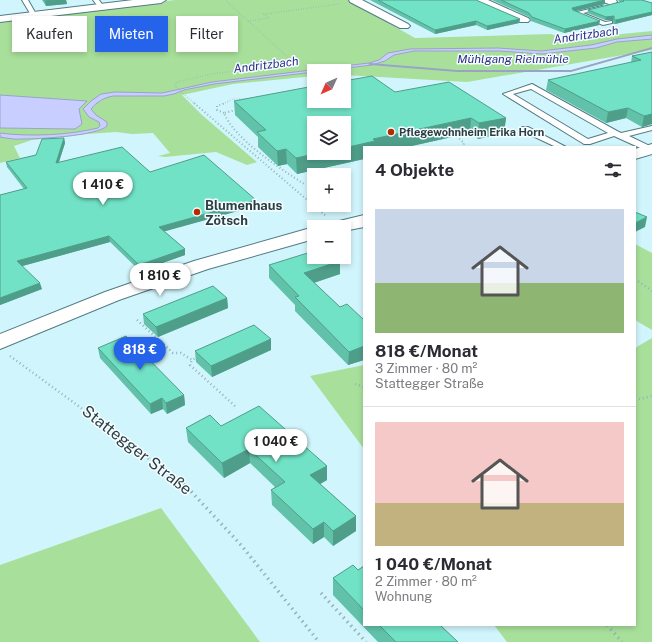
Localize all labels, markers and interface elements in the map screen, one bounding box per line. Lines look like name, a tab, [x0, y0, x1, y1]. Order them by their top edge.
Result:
chip: Kaufen	[12, 16, 87, 52]
chip: Mieten	[95, 16, 168, 52]
chip: Filter	[176, 16, 238, 52]
water label: Andritzbach	[553, 23, 620, 47]
water label: Mühlgang Rielmühle	[457, 52, 569, 66]
water label: Andritzbach	[233, 54, 300, 76]
north arrow	[307, 64, 351, 108]
map controls	[307, 64, 351, 264]
button: layers	[307, 116, 351, 160]
place label: Pflegewohnheim Erika Horn	[399, 126, 544, 138]
marker: Pflegewohnheim Erika Horn	[386, 127, 396, 137]
icon: filters	[602, 159, 624, 181]
text: 4 Objekte	[375, 160, 454, 180]
button: +	[307, 168, 351, 212]
pin: 1 410 €	[66, 172, 140, 206]
text: 1 410 €	[82, 177, 124, 192]
place label: Blumenhaus Zötsch	[205, 198, 282, 228]
marker: Blumenhaus Zötsch	[192, 207, 202, 217]
button: −	[307, 220, 351, 264]
icon: home	[464, 235, 536, 307]
pin: 1 810 €	[123, 263, 197, 297]
text: 1 810 €	[139, 268, 181, 283]
pin: 818 €	[112, 337, 168, 371]
text: 818 €/Monat	[375, 341, 478, 361]
text: 818 €	[123, 342, 157, 357]
text: 3 Zimmer · 80 m²	[375, 361, 477, 376]
text: Stattegger Straße	[375, 376, 484, 391]
street label: Stattegger Straße	[78, 401, 196, 499]
pin: 1 040 €	[239, 429, 313, 463]
text: 1 040 €	[253, 434, 299, 449]
icon: home	[464, 448, 536, 520]
text: 1 040 €/Monat	[375, 554, 492, 574]
text: 2 Zimmer · 80 m²	[375, 574, 477, 589]
text: Wohnung	[375, 589, 432, 604]

